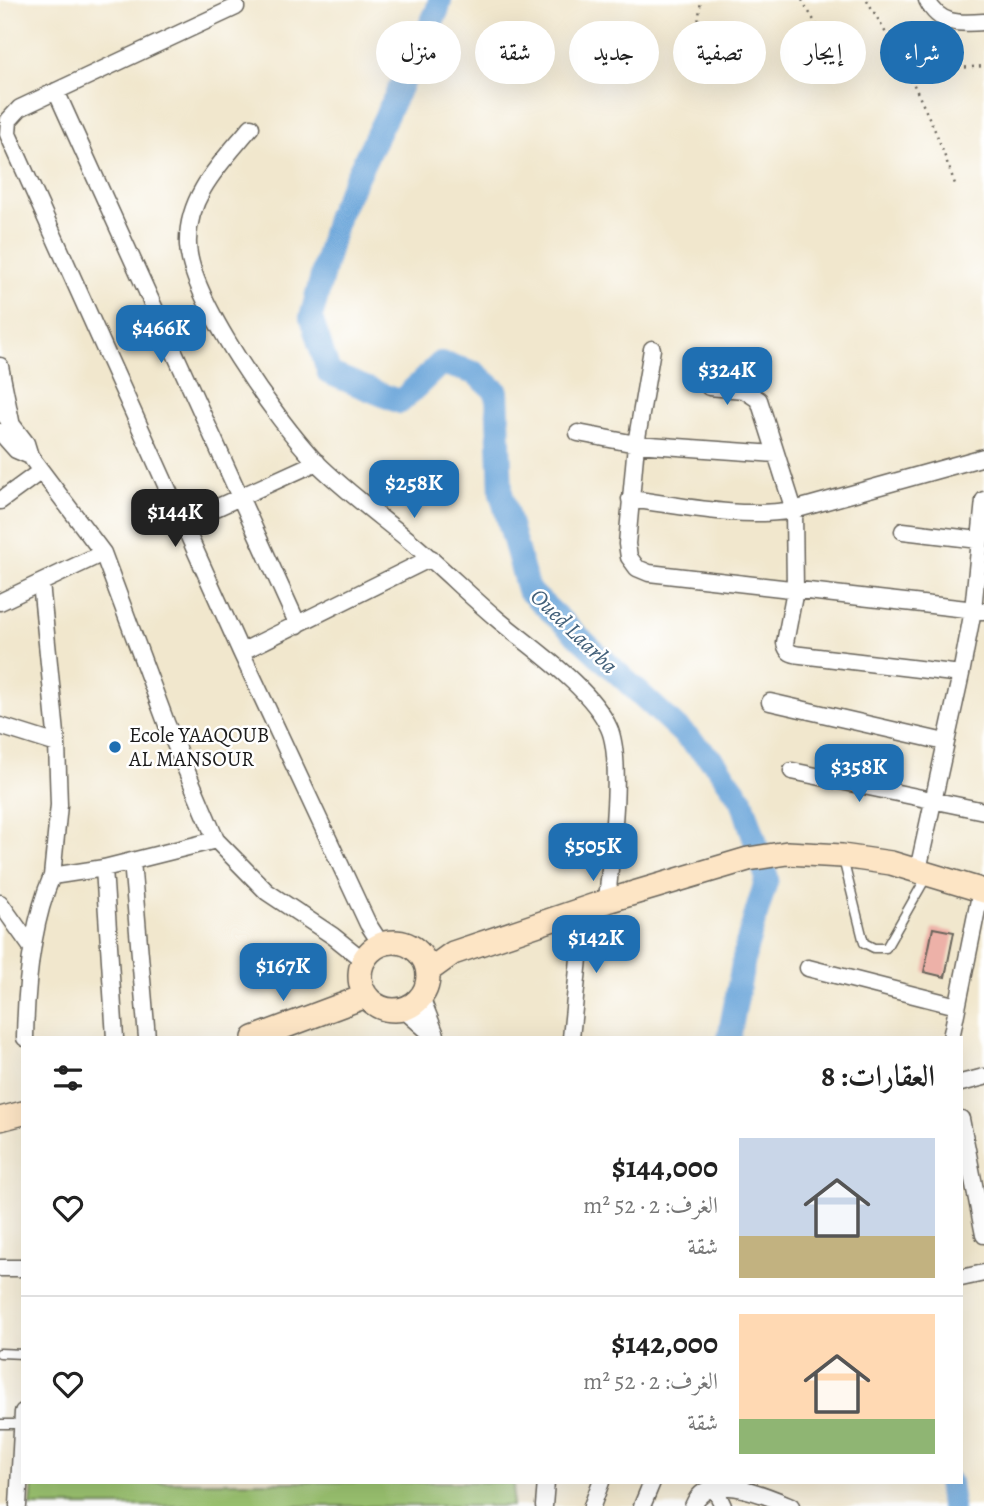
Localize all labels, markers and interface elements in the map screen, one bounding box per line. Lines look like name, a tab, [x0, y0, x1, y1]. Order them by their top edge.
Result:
chip: منزل	[376, 21, 461, 84]
chip: شقة	[475, 21, 555, 84]
chip: جديد	[569, 21, 659, 84]
chip: تصفية	[673, 21, 766, 84]
chip: إيجار	[780, 21, 866, 84]
chip: شراء	[880, 21, 964, 84]
pin: $466K	[112, 306, 210, 365]
text: $466K	[132, 312, 190, 343]
pin: $324K	[678, 348, 776, 407]
text: $324K	[698, 354, 756, 385]
pin: $258K	[365, 461, 463, 520]
text: $258K	[385, 467, 443, 498]
pin: $144K	[126, 490, 224, 549]
text: $144K	[147, 496, 203, 527]
water label: Oued Laarba	[523, 581, 625, 681]
place label: Ecole YAAQOUB AL MANSOUR	[128, 721, 269, 773]
marker: Ecole YAAQOUB AL MANSOUR	[107, 739, 123, 755]
pin: $358K	[810, 744, 908, 804]
text: $358K	[831, 751, 887, 782]
pin: $505K	[544, 824, 642, 883]
text: $505K	[564, 830, 622, 861]
pin: $142K	[547, 916, 645, 975]
text: $142K	[568, 922, 624, 953]
pin: $167K	[234, 944, 332, 1003]
text: $167K	[256, 950, 310, 981]
text: العقارات: 8	[821, 1056, 935, 1096]
icon: filters	[49, 1059, 87, 1097]
text: $144,000	[612, 1147, 718, 1187]
icon: home	[795, 1166, 879, 1250]
icon: heart	[49, 1189, 87, 1227]
text: الغرف: 2 · 52 m²	[583, 1190, 718, 1221]
text: شقة	[688, 1231, 718, 1262]
text: $142,000	[611, 1323, 718, 1363]
icon: home	[795, 1342, 879, 1426]
icon: heart	[49, 1365, 87, 1403]
text: الغرف: 2 · 52 m²	[583, 1366, 718, 1397]
text: شقة	[688, 1407, 718, 1438]

